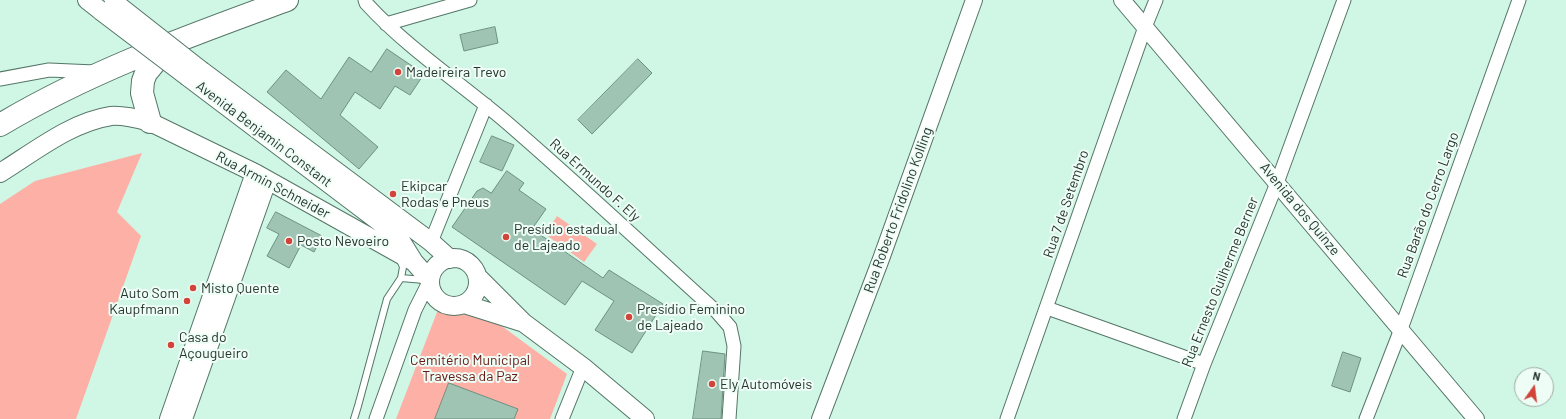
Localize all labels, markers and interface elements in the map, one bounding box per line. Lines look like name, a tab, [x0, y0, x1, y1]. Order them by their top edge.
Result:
place label: Madeireira Trevo	[406, 64, 506, 80]
marker: Madeireira Trevo	[393, 67, 403, 77]
street label: Avenida Benjamin Constant	[193, 77, 335, 191]
street label: Rua Roberto Fridolino Kolling	[860, 125, 936, 295]
street label: Rua Barão do Cerro Largo	[1394, 130, 1462, 280]
street label: Rua Ermundo F. Ely	[546, 135, 644, 225]
street label: Rua Armin Schneider	[213, 148, 333, 222]
street label: Rua 7 de Setembro	[1040, 148, 1092, 260]
street label: Avenida dos Quinze	[1256, 159, 1344, 259]
place label: Ekipcar Rodas e Pneus	[401, 178, 489, 210]
marker: Ekipcar Rodas e Pneus	[388, 189, 398, 199]
street label: Rua Ernesto Guilherme Berner	[1178, 194, 1262, 370]
place label: Presídio estadual de Lajeado	[514, 221, 618, 254]
marker: Presídio estadual de Lajeado	[501, 232, 511, 242]
place label: Posto Nevoeiro	[297, 233, 389, 249]
marker: Posto Nevoeiro	[284, 236, 294, 246]
place label: Misto Quente	[201, 280, 280, 296]
marker: Misto Quente	[188, 283, 198, 293]
place label: Auto Som Kaupfmann	[109, 285, 179, 318]
marker: Auto Som Kaupfmann	[182, 296, 192, 306]
place label: Presídio Feminino de Lajeado	[637, 301, 745, 334]
marker: Presídio Feminino de Lajeado	[624, 312, 634, 322]
place label: Casa do Açougueiro	[179, 329, 248, 362]
marker: Casa do Açougueiro	[166, 340, 176, 350]
park label: Cemitério Municipal Travessa da Paz	[410, 352, 530, 384]
north arrow	[1514, 367, 1554, 407]
text: N	[1532, 369, 1542, 383]
place label: Ely Automóveis	[720, 376, 812, 392]
marker: Ely Automóveis	[707, 379, 717, 389]

